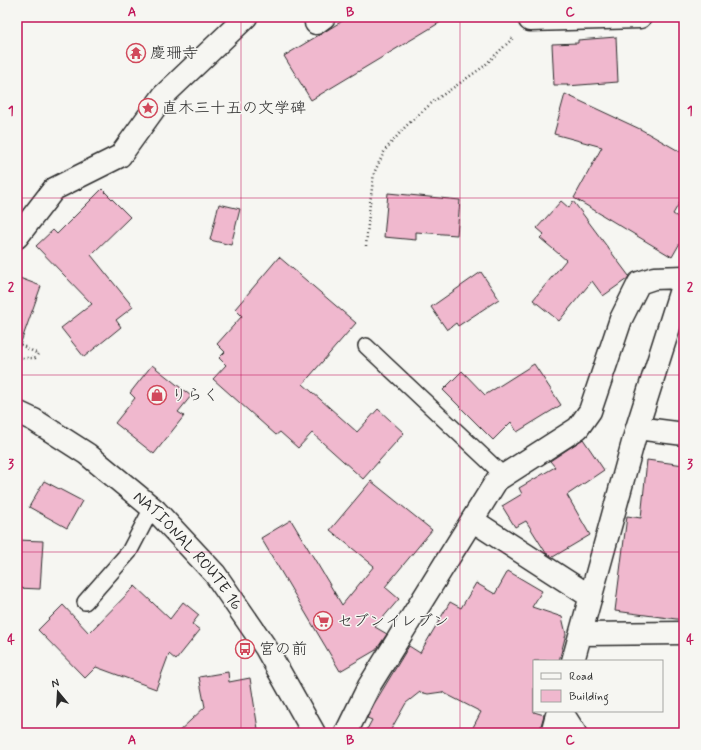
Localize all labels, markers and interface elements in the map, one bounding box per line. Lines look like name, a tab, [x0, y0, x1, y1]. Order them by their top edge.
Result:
text: A	[128, 4, 136, 21]
text: B	[346, 4, 355, 21]
text: C	[565, 4, 575, 21]
temple icon: 慶珊寺	[125, 42, 147, 64]
place label: 慶珊寺	[150, 43, 198, 64]
place icon: 直木三十五の文学碑	[137, 97, 159, 119]
place label: 直木三十五の文学碑	[162, 98, 306, 119]
text: 1	[8, 103, 14, 120]
text: 1	[687, 103, 693, 120]
text: 2	[8, 279, 15, 296]
text: 2	[687, 279, 694, 296]
shop icon: りらく	[146, 384, 168, 406]
place label: りらく	[171, 385, 219, 406]
text: 3	[8, 456, 14, 473]
text: 3	[687, 456, 693, 473]
street label: NATIONAL ROUTE 16	[129, 486, 247, 614]
supermarket icon: セブンイレブン	[312, 610, 334, 632]
place label: セブンイレブン	[337, 611, 449, 632]
text: 4	[7, 632, 15, 649]
text: 4	[686, 632, 694, 649]
bus stop icon: 宮の前	[234, 638, 256, 660]
place label: 宮の前	[259, 639, 307, 660]
legend	[533, 660, 663, 712]
text: Road	[569, 669, 593, 685]
north arrow	[38, 672, 78, 712]
text: N	[50, 676, 61, 691]
text: Building	[569, 689, 609, 706]
text: A	[128, 732, 136, 749]
text: B	[346, 732, 355, 749]
text: C	[565, 732, 575, 749]

